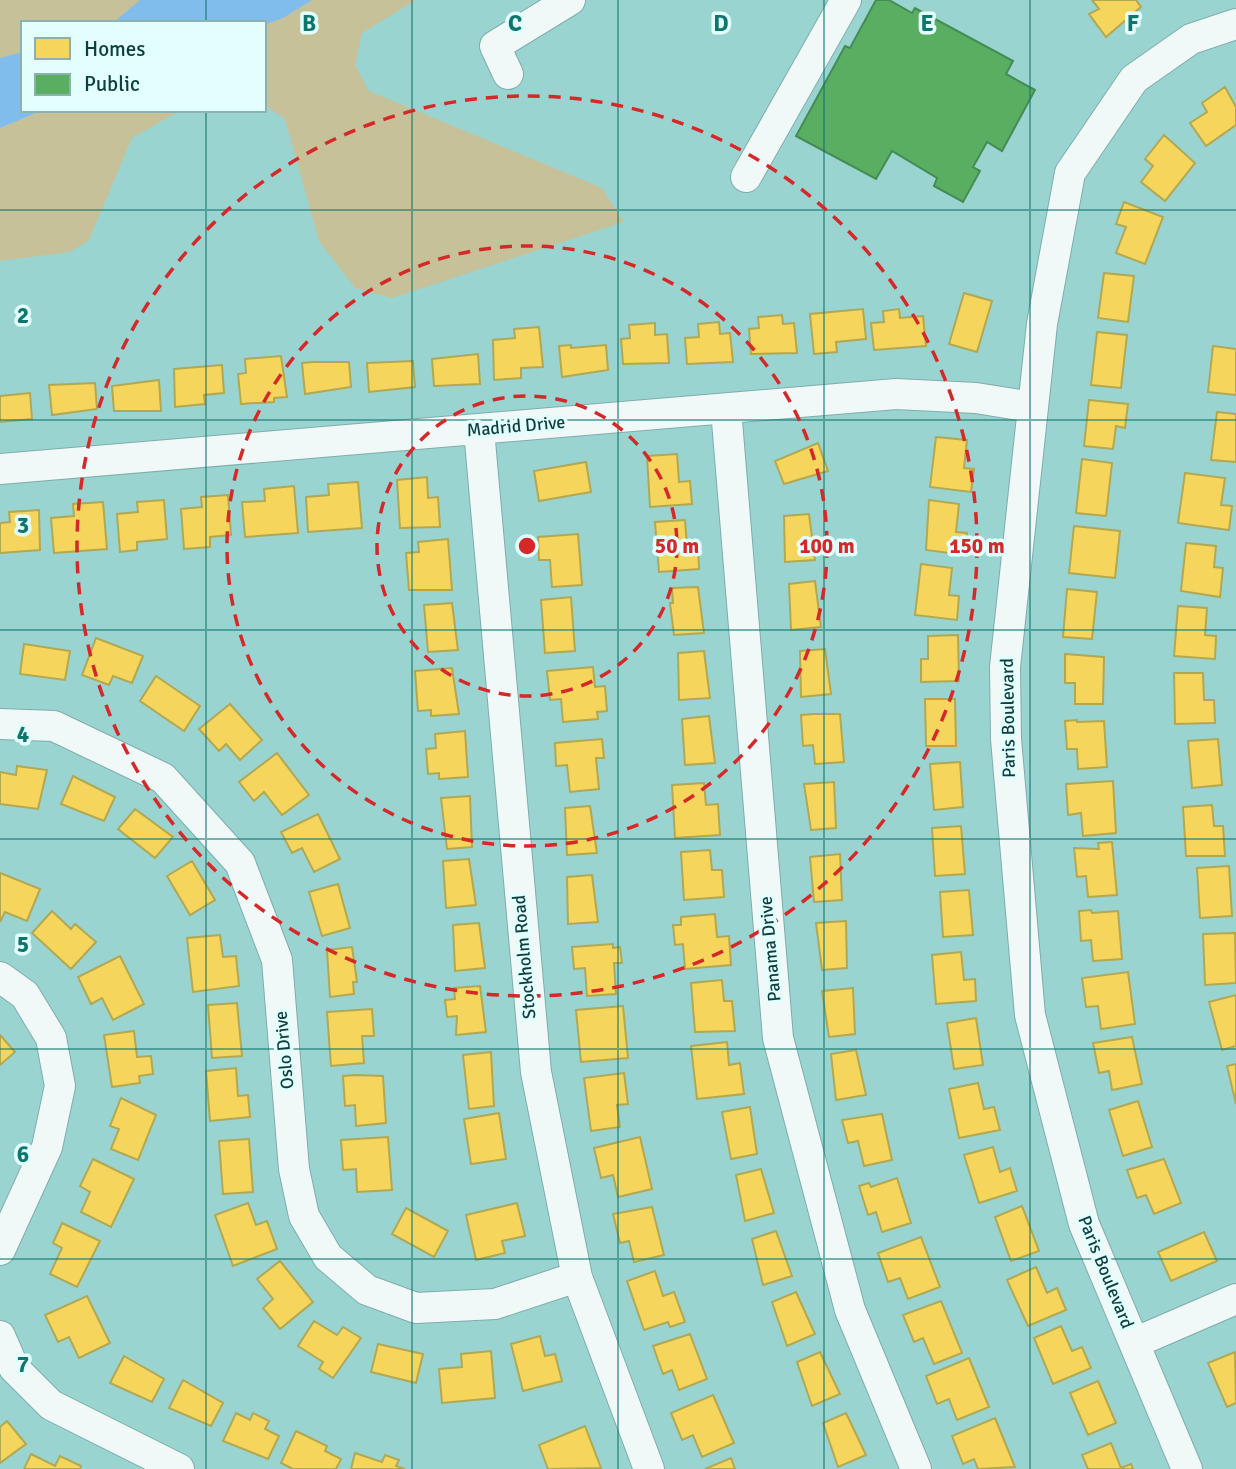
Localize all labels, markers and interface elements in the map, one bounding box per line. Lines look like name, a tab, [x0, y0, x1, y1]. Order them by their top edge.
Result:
text: B	[302, 9, 316, 38]
text: C	[508, 9, 522, 38]
text: D	[713, 9, 729, 38]
text: E	[920, 9, 934, 38]
text: F	[1127, 9, 1139, 38]
legend	[21, 21, 266, 112]
text: Homes	[84, 36, 146, 62]
text: Public	[84, 71, 140, 97]
text: 2	[17, 301, 29, 330]
street label: Madrid Drive	[466, 411, 566, 441]
text: 3	[17, 511, 29, 540]
text: 50 m	[655, 533, 699, 559]
text: 100 m	[799, 533, 855, 559]
text: 150 m	[949, 533, 1005, 559]
centre of rings	[515, 534, 539, 558]
street label: Paris Boulevard	[996, 658, 1020, 778]
text: 4	[17, 720, 29, 749]
street label: Stockholm Road	[508, 894, 540, 1020]
street label: Panama Drive	[754, 895, 786, 1003]
text: 5	[17, 930, 29, 959]
street label: Oslo Drive	[270, 1010, 298, 1090]
text: 6	[17, 1140, 29, 1169]
street label: Paris Boulevard	[1073, 1212, 1139, 1332]
text: 7	[17, 1350, 29, 1379]

